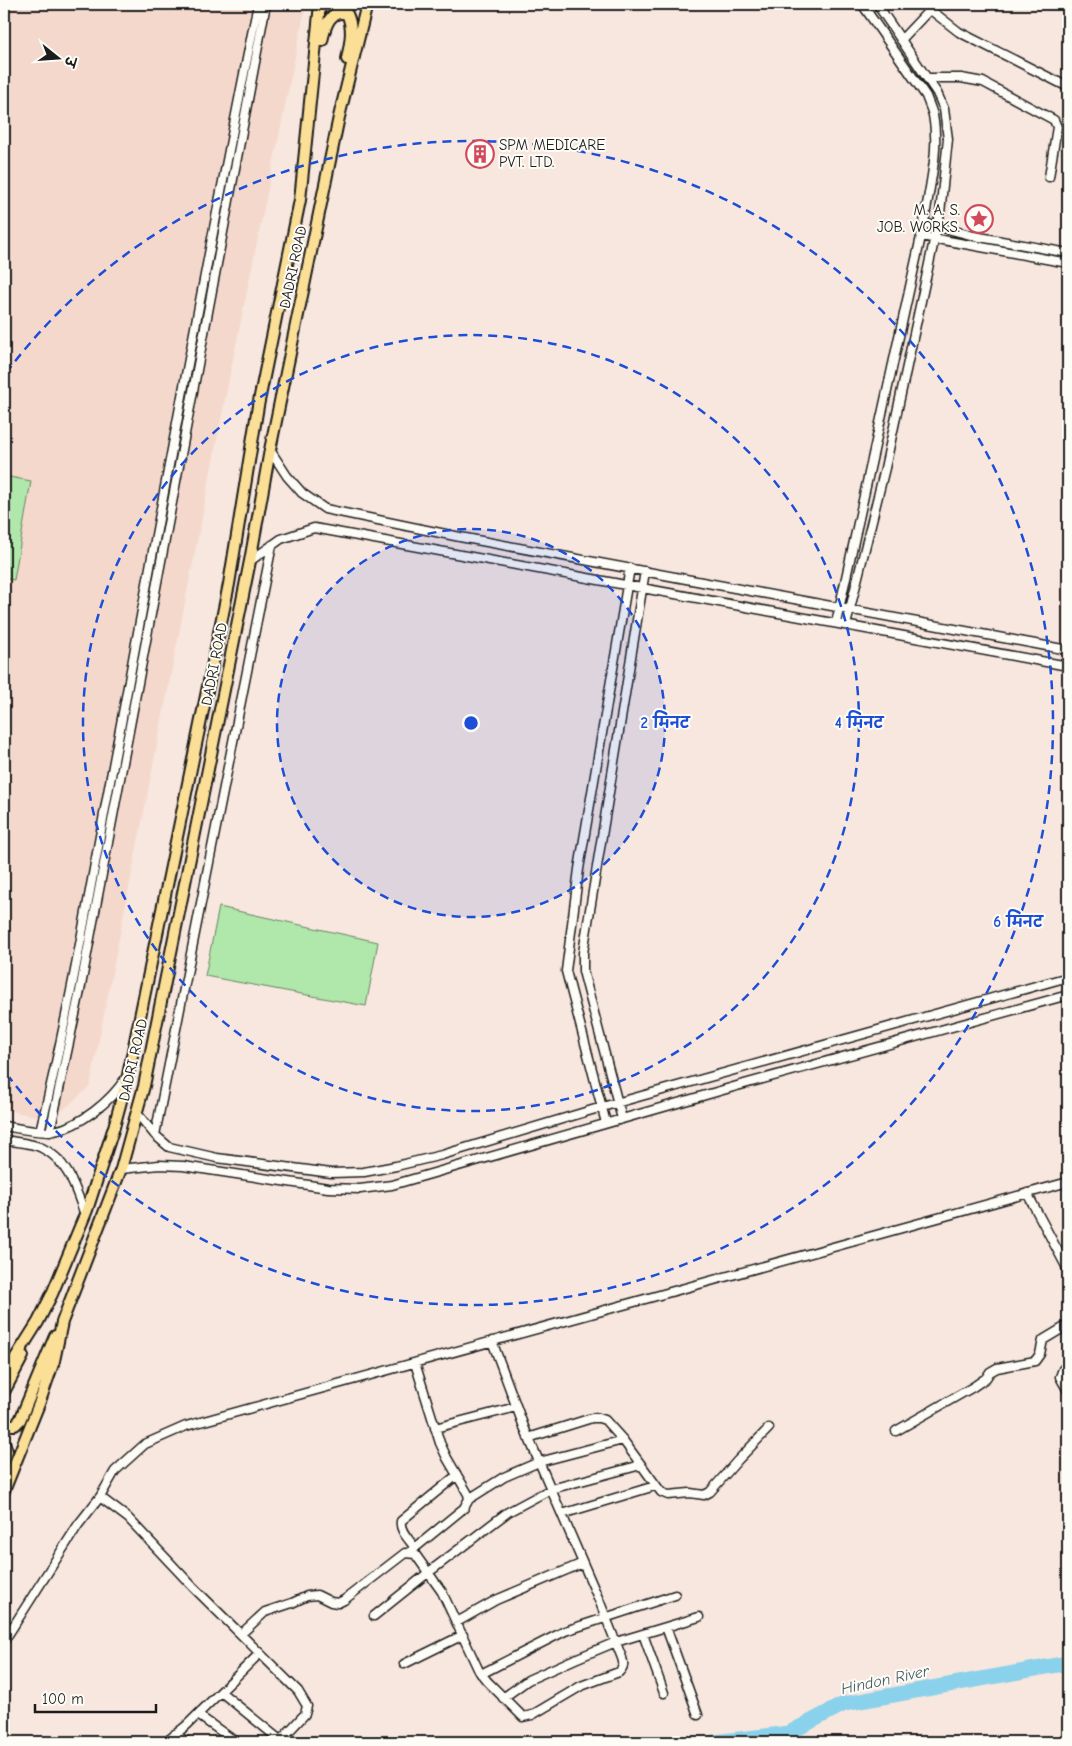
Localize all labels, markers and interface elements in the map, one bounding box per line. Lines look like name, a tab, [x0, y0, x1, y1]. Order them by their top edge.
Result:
north arrow	[32, 32, 82, 82]
text: उ	[60, 53, 80, 70]
place label: SPM MEDICARE PVT. LTD.	[499, 136, 605, 171]
building icon: SPM MEDICARE PVT. LTD.	[465, 139, 495, 169]
place label: M. A. S. JOB. WORKS.	[877, 201, 960, 236]
place icon: M. A. S. JOB. WORKS.	[964, 204, 994, 234]
street label: DADRI ROAD	[275, 224, 311, 310]
street label: DADRI ROAD	[197, 621, 231, 707]
text: 2 मिनट	[640, 710, 691, 732]
text: 4 मिनट	[835, 710, 885, 732]
centre of rings	[462, 714, 480, 732]
text: 6 मिनट	[993, 909, 1044, 931]
street label: DADRI ROAD	[115, 1017, 151, 1103]
water label: Hindon River	[839, 1662, 931, 1698]
scale bar	[35, 1681, 156, 1713]
text: 100 m	[42, 1690, 84, 1708]

